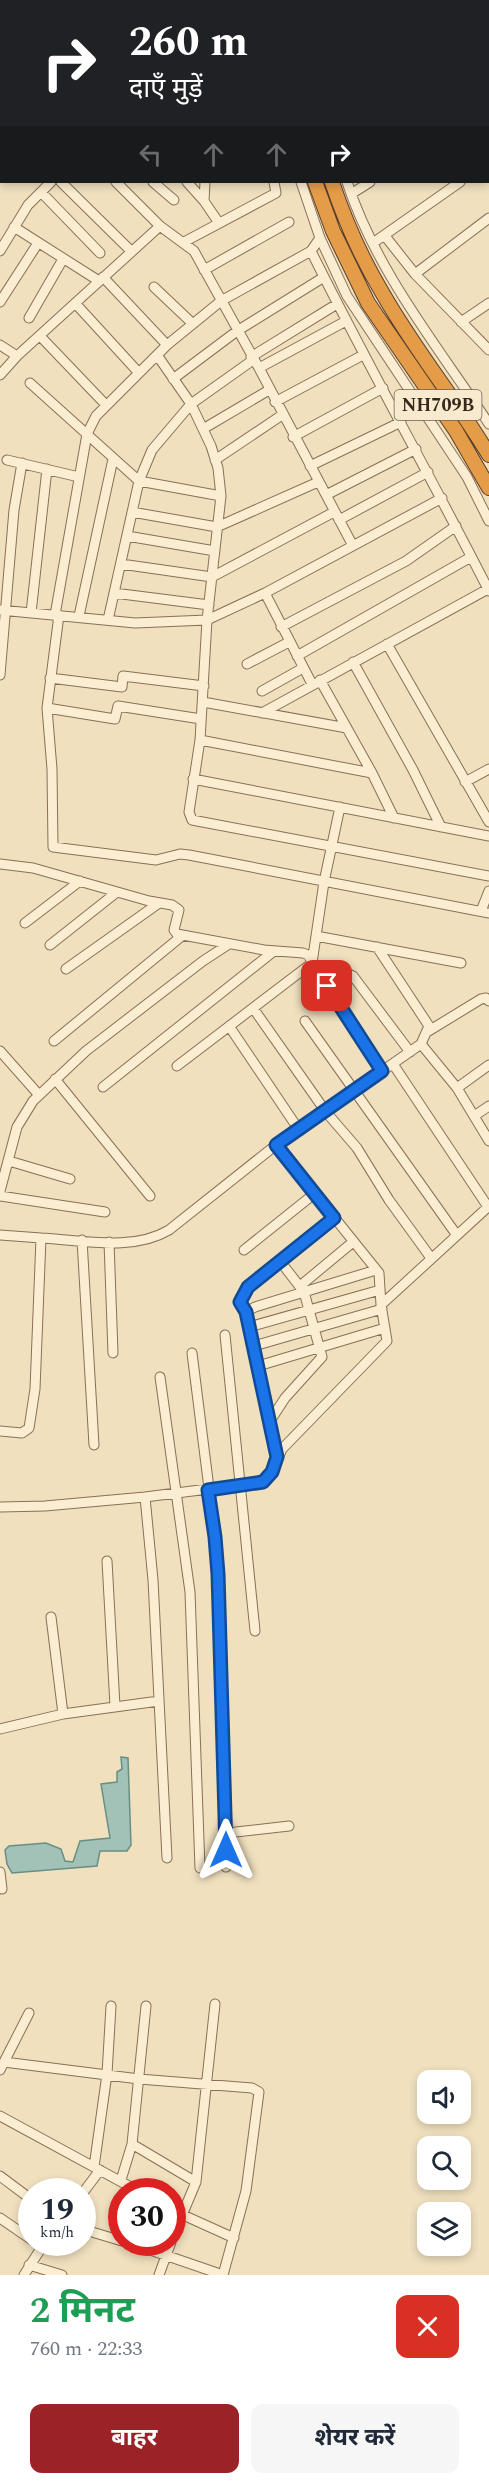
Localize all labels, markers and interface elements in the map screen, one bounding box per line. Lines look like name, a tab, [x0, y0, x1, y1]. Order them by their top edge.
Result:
text: 260 m	[129, 11, 248, 74]
icon: right	[30, 24, 108, 102]
text: दाएँ मुड़ें	[129, 68, 203, 110]
icon: left	[134, 138, 167, 171]
icon: ahead	[197, 138, 230, 171]
icon: ahead	[260, 138, 293, 171]
icon: right	[323, 138, 356, 171]
road number: NH709B	[394, 390, 482, 420]
pin	[301, 960, 352, 1011]
icon: arrive	[310, 969, 343, 1002]
position arrow	[194, 1818, 258, 1882]
map controls	[417, 2070, 471, 2256]
button: sound	[417, 2070, 471, 2124]
button: search	[417, 2136, 471, 2190]
speed limit sign: 30	[108, 2178, 186, 2256]
text: 19	[40, 2187, 74, 2233]
button: layers	[417, 2202, 471, 2256]
text: km/h	[40, 2221, 74, 2244]
text: 2 मिनट	[30, 2284, 135, 2339]
button: close	[396, 2295, 459, 2358]
text: 760 m · 22:33	[30, 2334, 142, 2364]
button: बाहर	[30, 2404, 239, 2473]
button: शेयर करें	[251, 2404, 459, 2473]

